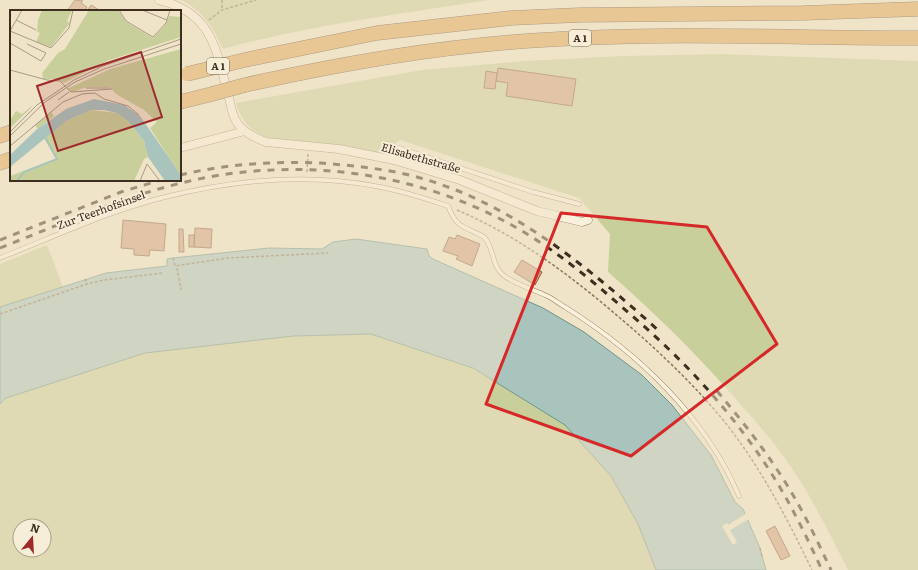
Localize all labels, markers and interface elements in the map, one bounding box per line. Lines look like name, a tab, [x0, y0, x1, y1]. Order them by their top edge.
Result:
inset map	[10, 10, 181, 181]
road number: A 1	[569, 30, 591, 46]
road number: A 1	[207, 58, 229, 74]
street label: Elisabethstraße	[380, 138, 463, 176]
street label: Zur Teerhofsinsel	[54, 186, 147, 232]
north arrow	[12, 518, 52, 558]
text: N	[29, 519, 42, 537]

